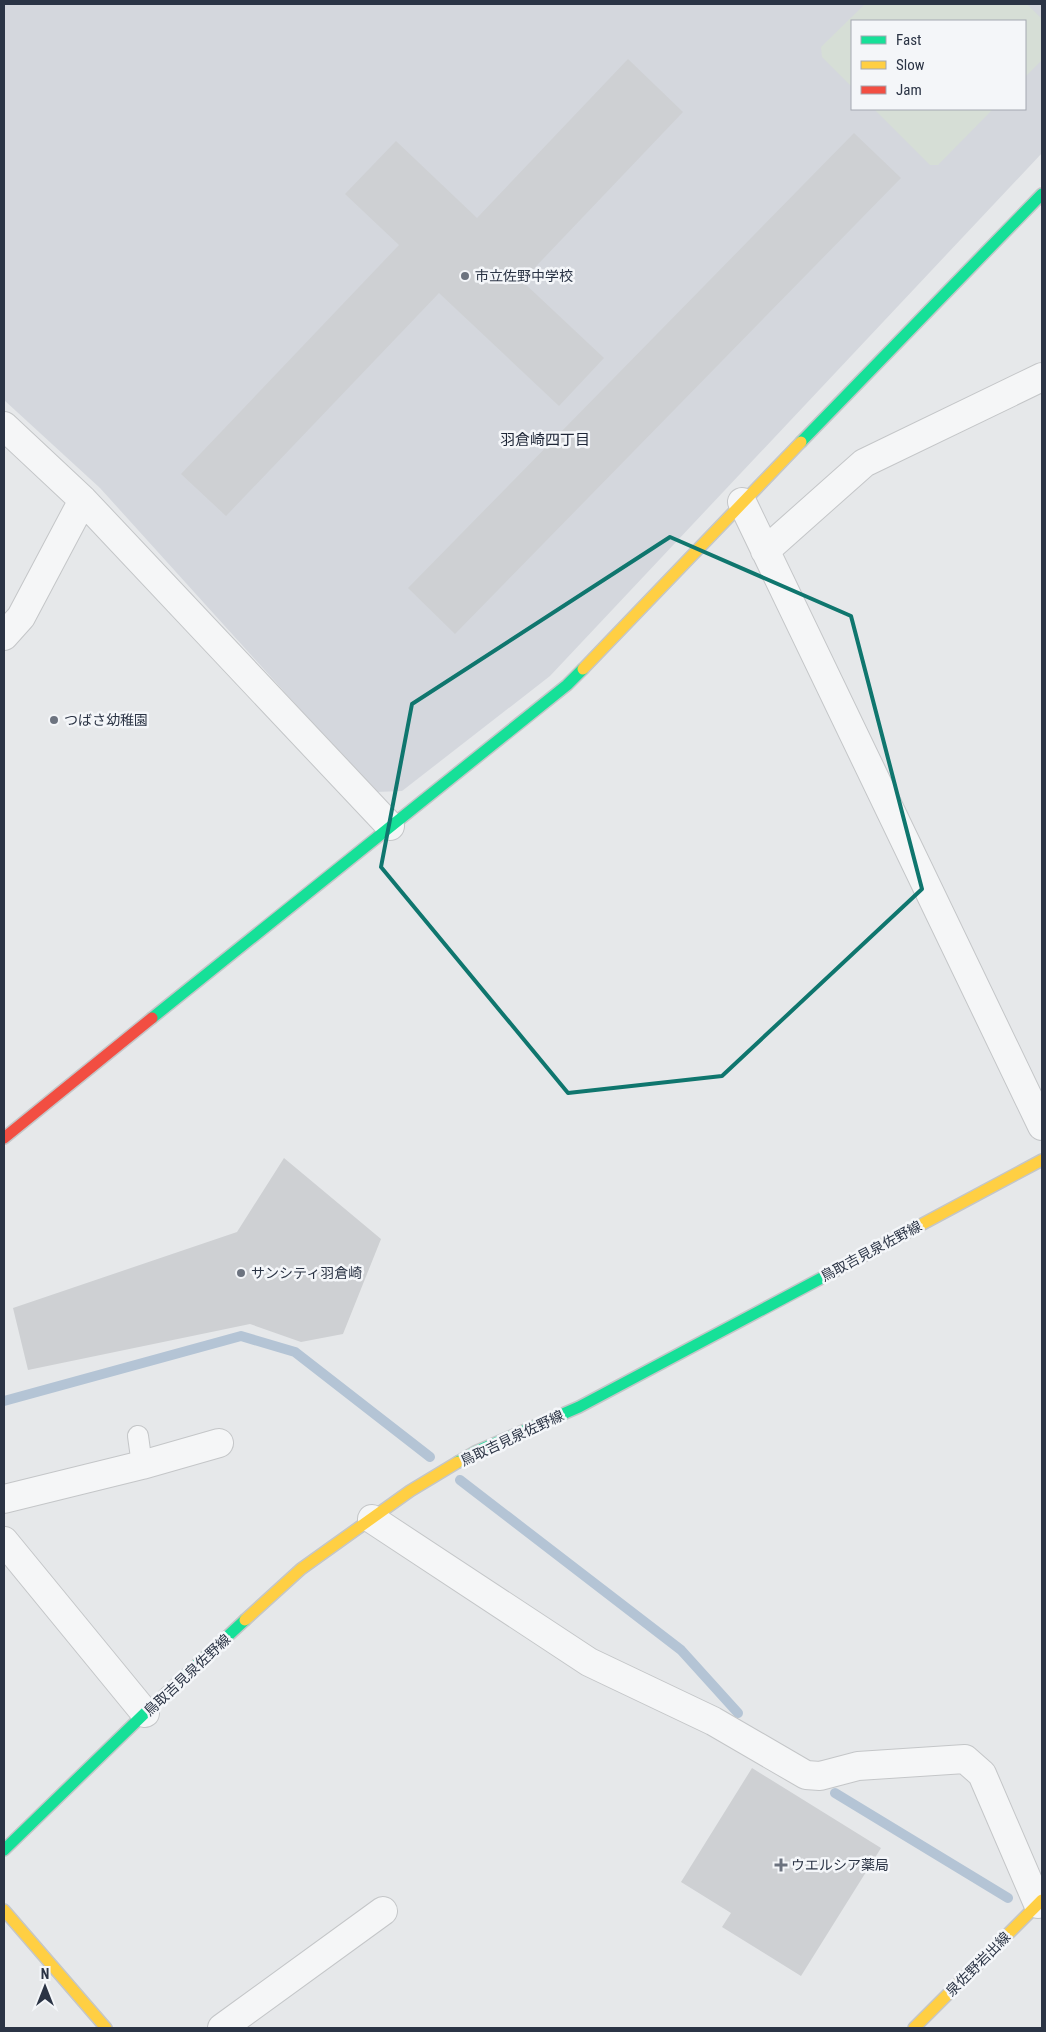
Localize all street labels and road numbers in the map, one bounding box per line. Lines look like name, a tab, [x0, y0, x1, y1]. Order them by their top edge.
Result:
street label: 鳥取吉見泉佐野線	[818, 1218, 924, 1284]
street label: 鳥取吉見泉佐野線	[458, 1407, 566, 1469]
street label: 鳥取吉見泉佐野線	[141, 1631, 233, 1719]
street label: 泉佐野岩出線	[943, 1929, 1013, 1999]

